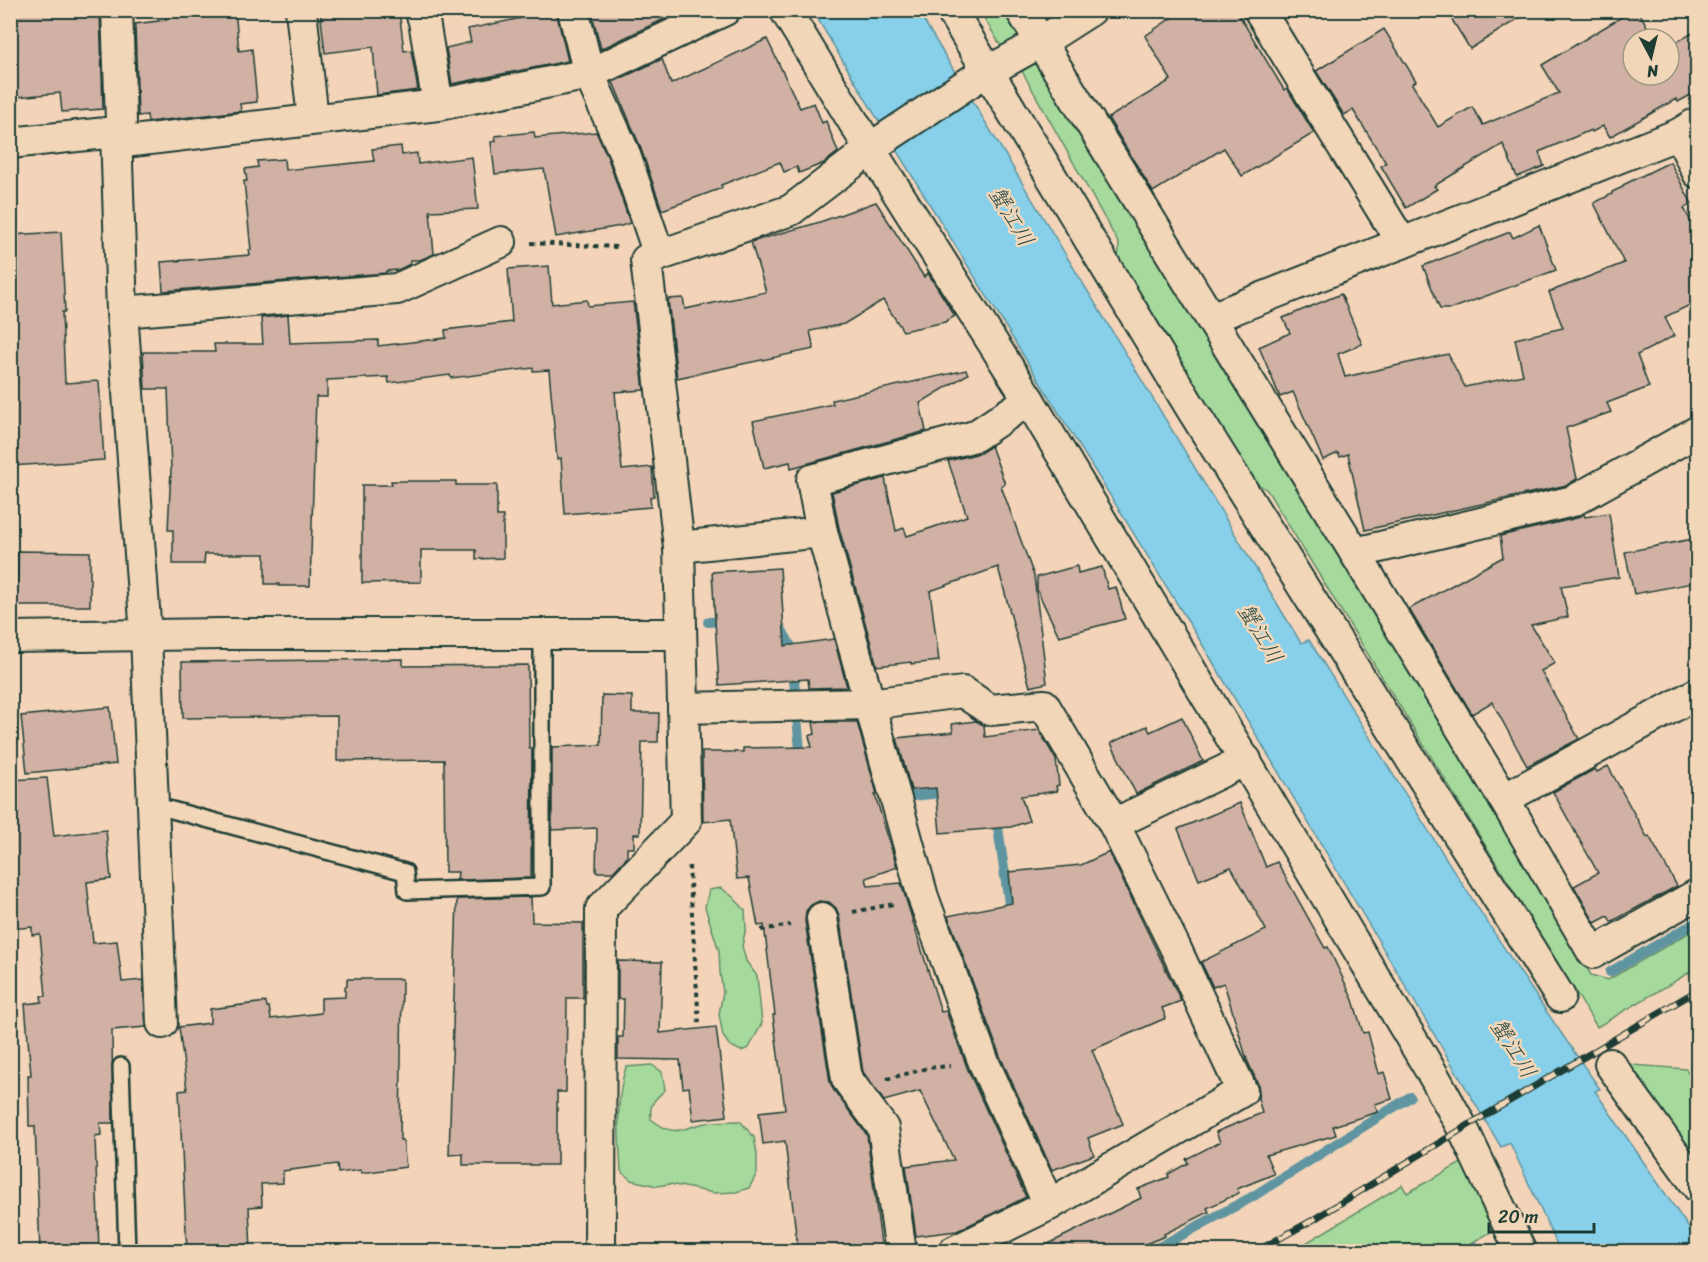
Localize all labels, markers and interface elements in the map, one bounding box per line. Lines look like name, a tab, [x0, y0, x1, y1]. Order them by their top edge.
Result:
north arrow	[1621, 27, 1681, 87]
text: N	[1645, 56, 1661, 87]
water label: 蟹江川	[978, 178, 1045, 255]
water label: 蟹江川	[1227, 595, 1294, 672]
water label: 蟹江川	[1480, 1010, 1548, 1087]
scale bar	[1489, 1196, 1594, 1234]
text: 20 m	[1498, 1201, 1538, 1233]

